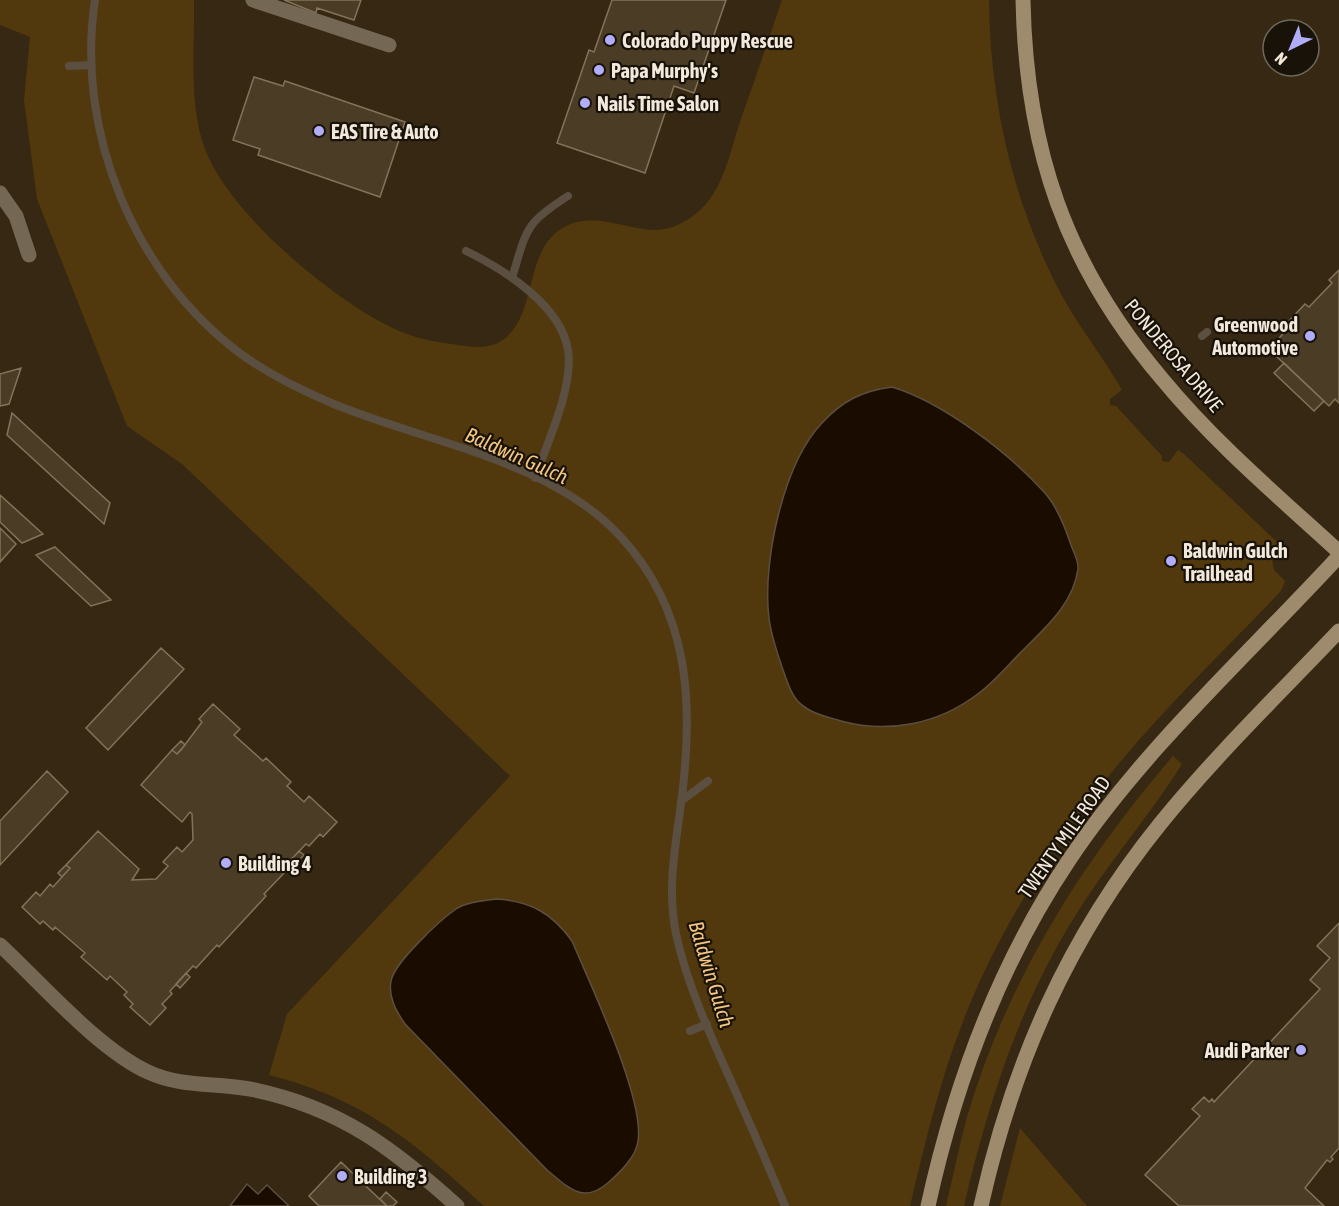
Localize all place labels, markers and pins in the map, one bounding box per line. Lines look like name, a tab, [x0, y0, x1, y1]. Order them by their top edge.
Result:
place label: Colorado Puppy Rescue	[622, 29, 793, 52]
marker: Colorado Puppy Rescue	[603, 33, 617, 47]
place label: Papa Murphy's	[611, 59, 718, 82]
marker: Papa Murphy's	[592, 63, 606, 77]
place label: Nails Time Salon	[597, 92, 719, 115]
marker: Nails Time Salon	[578, 96, 592, 110]
place label: EAS Tire & Auto	[331, 120, 439, 143]
marker: EAS Tire & Auto	[312, 124, 326, 138]
place label: Greenwood Automotive	[1211, 313, 1298, 359]
marker: Greenwood Automotive	[1303, 329, 1317, 343]
place label: Baldwin Gulch Trailhead	[1183, 539, 1288, 585]
marker: Baldwin Gulch Trailhead	[1164, 554, 1178, 568]
place label: Building 4	[238, 852, 311, 875]
marker: Building 4	[219, 856, 233, 870]
place label: Audi Parker	[1204, 1039, 1290, 1062]
marker: Audi Parker	[1294, 1043, 1308, 1057]
place label: Building 3	[354, 1165, 427, 1188]
marker: Building 3	[335, 1169, 349, 1183]

